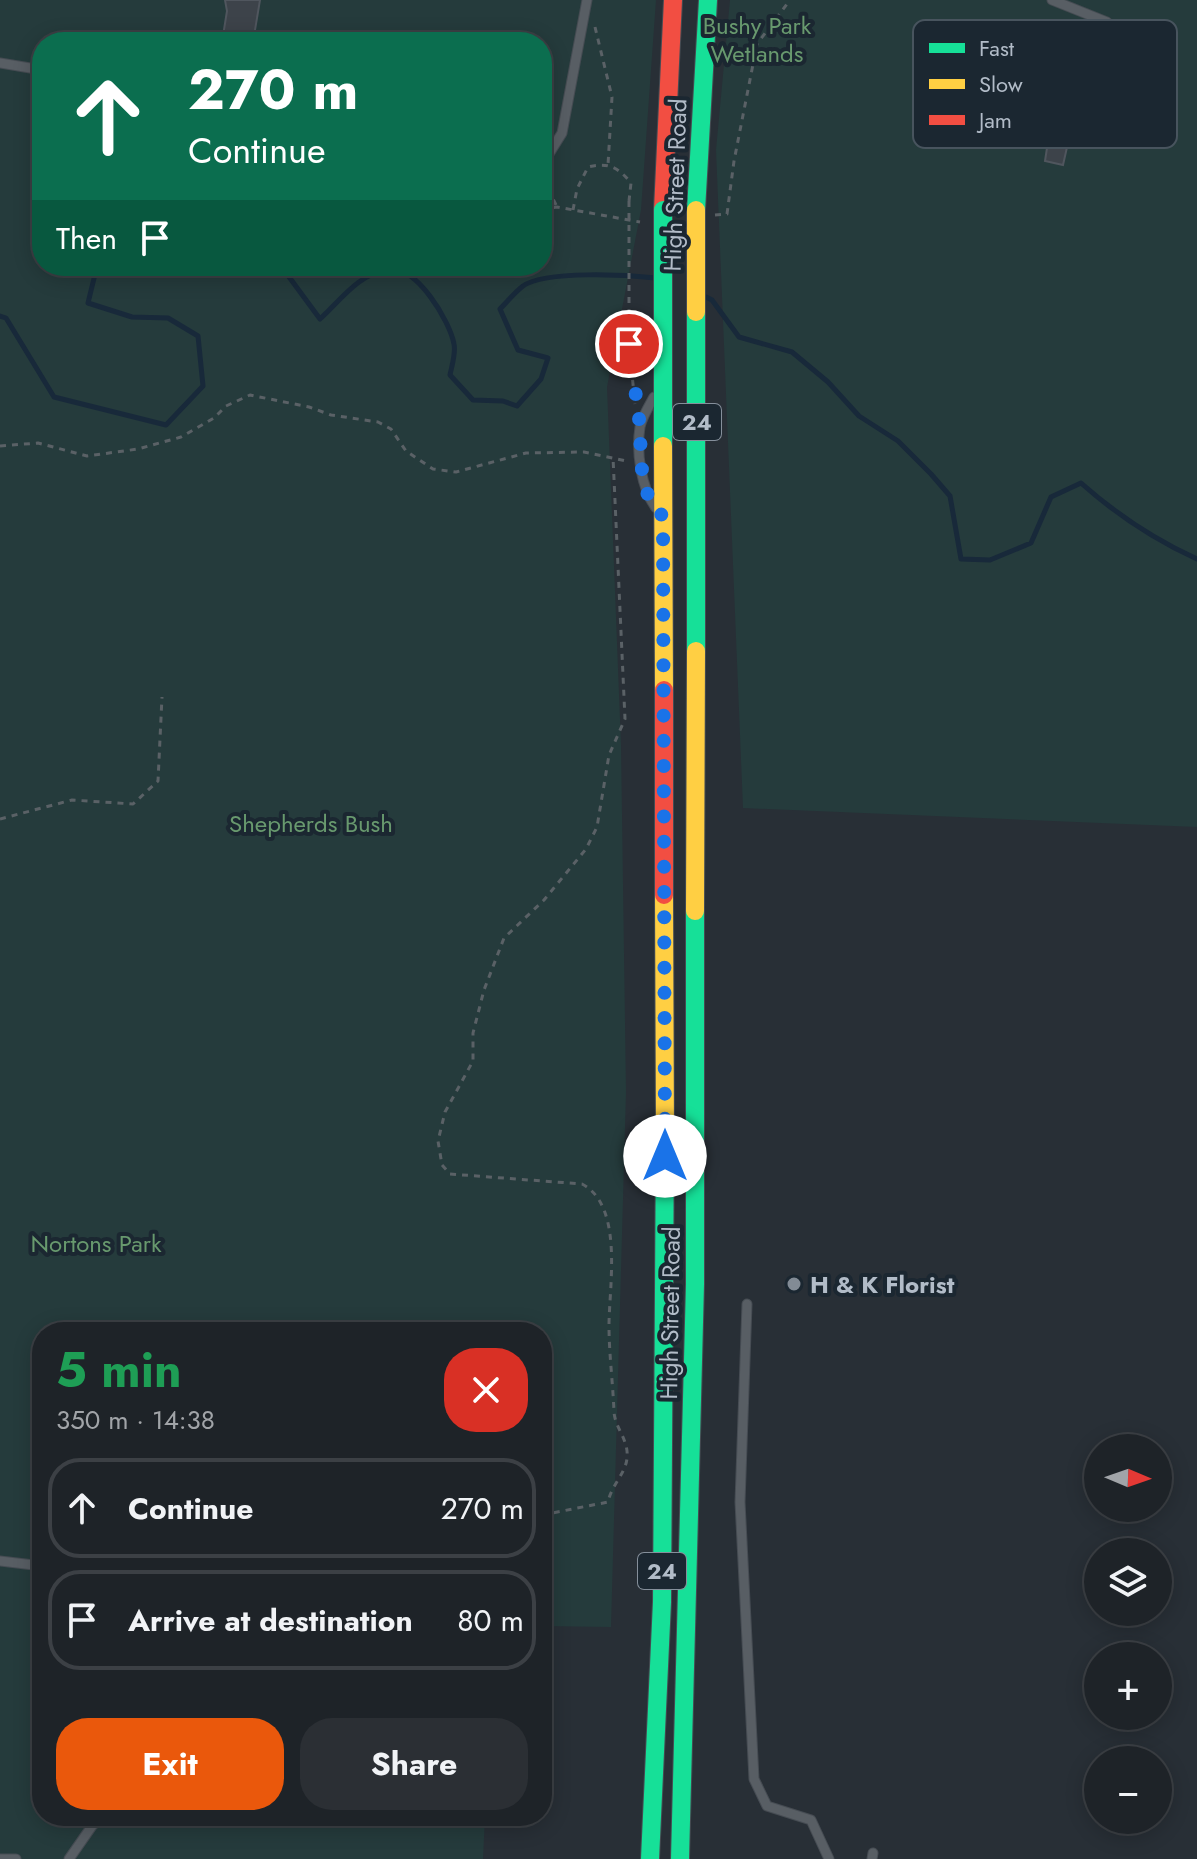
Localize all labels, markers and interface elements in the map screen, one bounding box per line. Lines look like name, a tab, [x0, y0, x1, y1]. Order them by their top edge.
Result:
park label: Bushy Park Wetlands	[703, 8, 812, 71]
legend	[913, 20, 1177, 148]
text: Fast	[979, 32, 1015, 64]
text: 270 m	[188, 49, 358, 130]
icon: ahead	[56, 64, 160, 168]
text: Slow	[979, 68, 1023, 100]
street label: High Street Road	[654, 98, 696, 272]
text: Jam	[976, 104, 1012, 136]
text: Continue	[188, 124, 326, 176]
icon: arrive	[133, 216, 177, 260]
text: Then	[56, 217, 117, 260]
pin	[595, 310, 663, 378]
icon: arrive	[607, 322, 651, 366]
road number: 24	[673, 404, 721, 440]
park label: Shepherds Bush	[229, 806, 393, 841]
position arrow	[623, 1114, 707, 1198]
park label: Nortons Park	[30, 1226, 162, 1261]
street label: High Street Road	[651, 1226, 689, 1400]
place label: H & K Florist	[810, 1267, 955, 1302]
marker: H & K Florist	[785, 1275, 803, 1293]
text: 5 min	[56, 1336, 182, 1405]
button: close	[444, 1348, 528, 1432]
text: 350 m · 14:38	[56, 1401, 215, 1439]
north arrow	[1084, 1434, 1172, 1522]
map controls	[1084, 1434, 1172, 1834]
icon: ahead	[60, 1486, 104, 1530]
text: Continue	[128, 1487, 254, 1530]
text: 270 m	[441, 1487, 524, 1530]
button: layers	[1084, 1538, 1172, 1626]
road number: 24	[638, 1553, 686, 1589]
icon: arrive	[60, 1598, 104, 1642]
text: Arrive at destination	[128, 1599, 413, 1642]
text: 80 m	[457, 1599, 524, 1642]
button: +	[1084, 1642, 1172, 1730]
button: Exit	[56, 1718, 284, 1810]
button: Share	[300, 1718, 528, 1810]
button: −	[1084, 1746, 1172, 1834]

